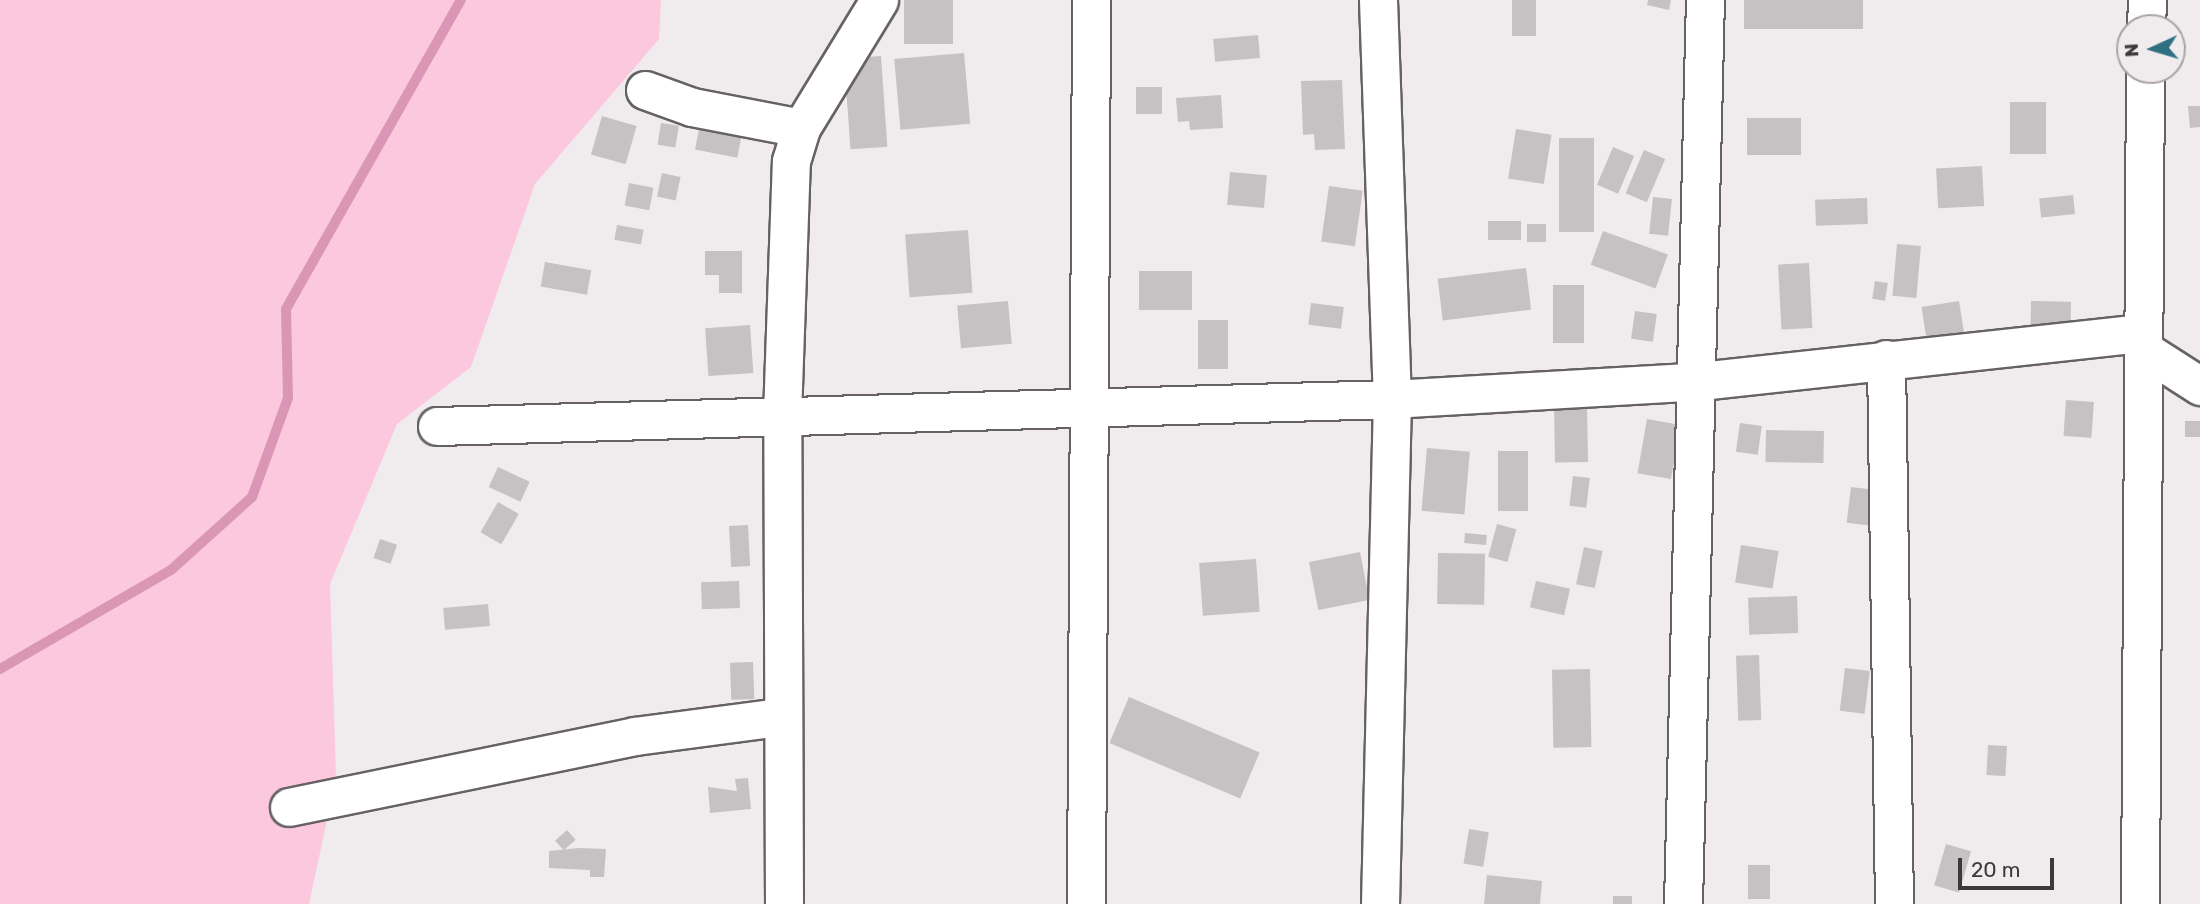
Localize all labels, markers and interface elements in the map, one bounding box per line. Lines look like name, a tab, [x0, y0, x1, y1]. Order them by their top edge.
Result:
north arrow	[2116, 14, 2186, 84]
text: N	[2120, 43, 2143, 58]
scale bar	[1962, 844, 2058, 888]
text: 20 m	[1971, 857, 2020, 882]

